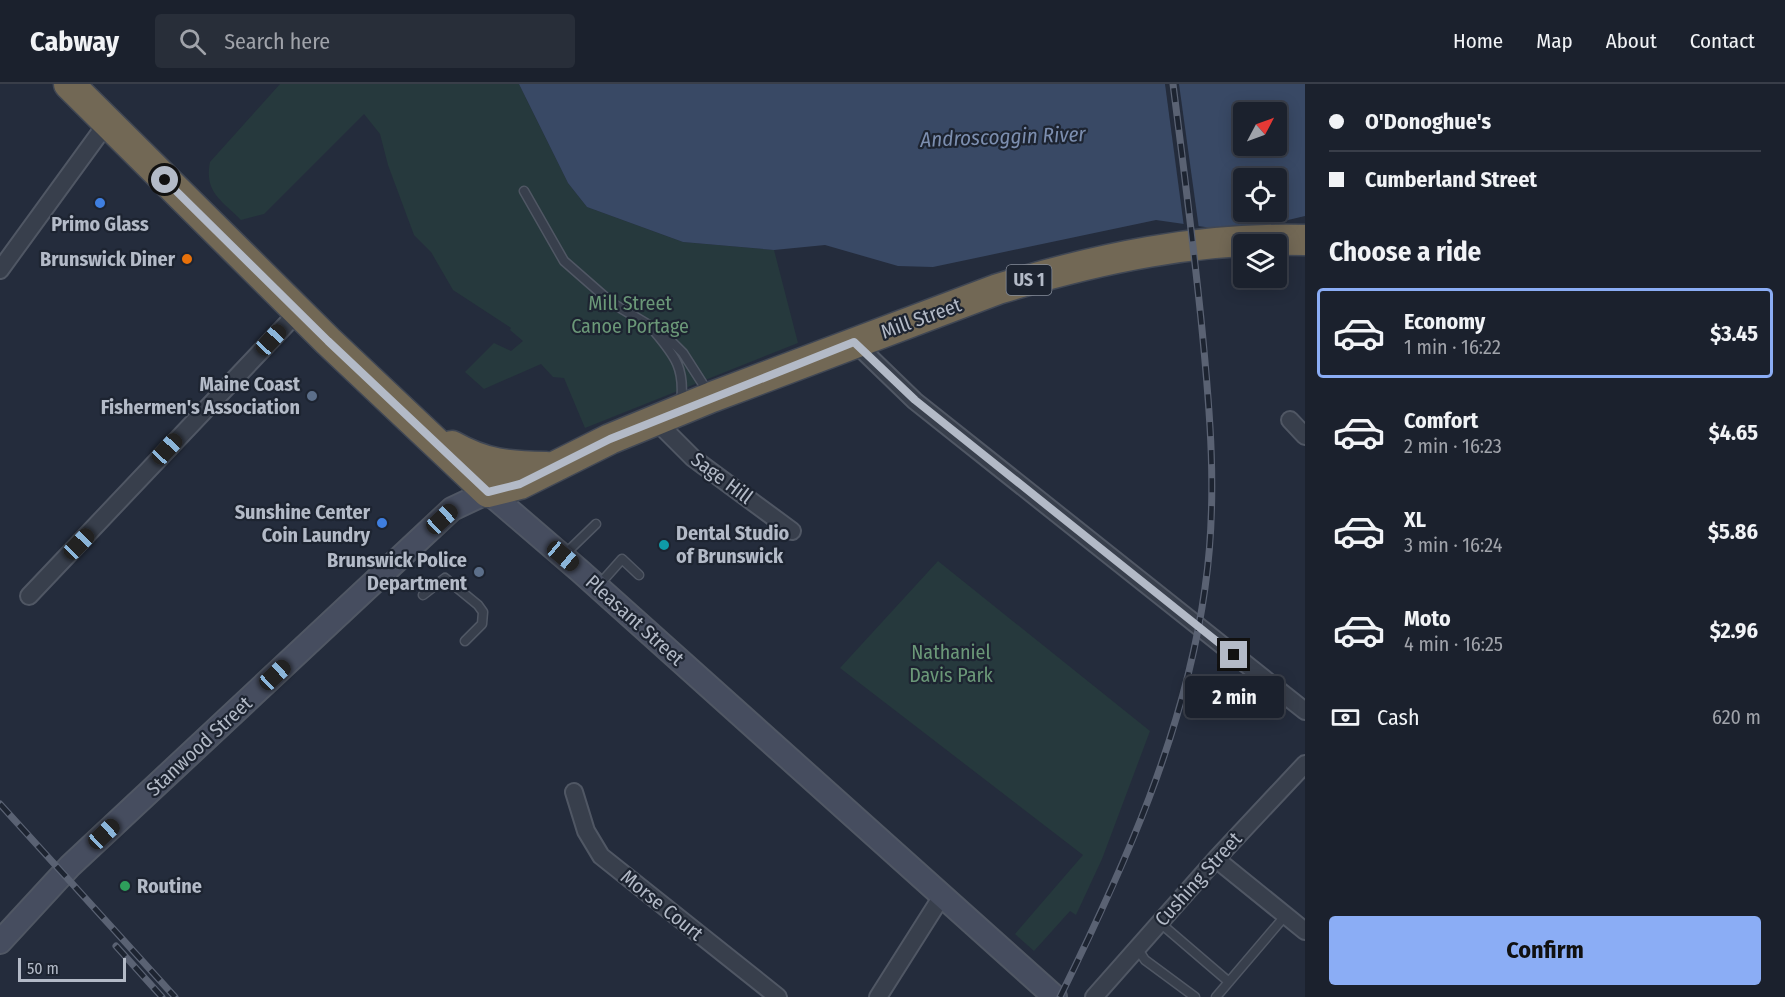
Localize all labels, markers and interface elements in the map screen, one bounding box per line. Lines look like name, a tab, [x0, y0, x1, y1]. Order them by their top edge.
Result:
search box	[155, 14, 575, 68]
text: Cabway	[30, 25, 119, 58]
icon: search	[176, 25, 209, 58]
text: Search here	[224, 28, 330, 55]
text: Home	[1453, 28, 1503, 54]
text: Map	[1536, 28, 1573, 54]
text: About	[1606, 28, 1657, 54]
text: Contact	[1690, 28, 1755, 54]
north arrow	[1233, 102, 1287, 156]
map controls	[1233, 102, 1287, 288]
text: O'Donoghue's	[1365, 108, 1491, 135]
water label: Androscoggin River	[919, 121, 1087, 153]
route start	[151, 166, 178, 193]
text: Cumberland Street	[1365, 166, 1537, 193]
button: locate	[1233, 168, 1287, 222]
marker: Primo Glass	[93, 196, 107, 210]
place label: Primo Glass	[51, 212, 149, 236]
button: layers	[1233, 234, 1287, 288]
text: Choose a ride	[1329, 236, 1481, 268]
place label: Brunswick Diner	[40, 247, 176, 271]
marker: Brunswick Diner	[180, 252, 194, 266]
road number: US 1	[1006, 265, 1052, 295]
park label: Mill Street Canoe Portage	[571, 291, 689, 338]
street label: Mill Street	[878, 292, 965, 344]
icon: car	[1332, 306, 1386, 360]
text: Economy	[1404, 308, 1485, 335]
text: $3.45	[1710, 320, 1758, 347]
car	[252, 321, 290, 359]
text: 1 min · 16:22	[1404, 335, 1501, 359]
place label: Maine Coast Fishermen's Association	[101, 372, 301, 419]
marker: Maine Coast Fishermen's Association	[305, 389, 319, 403]
icon: car	[1332, 405, 1386, 459]
text: Comfort	[1404, 407, 1478, 434]
text: $4.65	[1709, 419, 1758, 446]
car	[148, 430, 186, 468]
text: 2 min · 16:23	[1404, 434, 1502, 458]
street label: Sage Hill	[686, 447, 758, 509]
place label: Sunshine Center Coin Laundry	[235, 500, 371, 547]
car	[423, 500, 461, 538]
icon: car	[1332, 504, 1386, 558]
text: XL	[1404, 506, 1426, 533]
marker: Sunshine Center Coin Laundry	[375, 516, 389, 530]
text: $5.86	[1708, 518, 1758, 545]
place label: Dental Studio of Brunswick	[676, 521, 790, 568]
car	[60, 525, 98, 563]
text: 3 min · 16:24	[1404, 533, 1502, 557]
car	[543, 538, 583, 574]
marker: Dental Studio of Brunswick	[657, 538, 671, 552]
place label: Brunswick Police Department	[327, 548, 468, 595]
marker: Brunswick Police Department	[472, 565, 486, 579]
street label: Pleasant Street	[581, 570, 689, 671]
icon: car	[1332, 603, 1386, 657]
text: Moto	[1404, 605, 1451, 632]
text: $2.96	[1710, 617, 1758, 644]
text: 4 min · 16:25	[1404, 632, 1503, 656]
park label: Nathaniel Davis Park	[909, 640, 993, 687]
route end	[1220, 641, 1247, 668]
car	[256, 656, 294, 694]
callout: 2 min	[1184, 676, 1284, 718]
text: 2 min	[1212, 685, 1257, 709]
street label: Stanwood Street	[141, 691, 257, 801]
icon: cash	[1329, 701, 1362, 734]
text: Cash	[1377, 704, 1420, 731]
text: 620 m	[1712, 705, 1761, 729]
car	[85, 815, 123, 853]
street label: Cushing Street	[1150, 827, 1247, 931]
street label: Morse Court	[616, 865, 708, 946]
place label: Routine	[137, 874, 202, 898]
marker: Routine	[118, 879, 132, 893]
button: Confirm	[1329, 916, 1761, 985]
scale bar	[18, 955, 126, 982]
text: 50 m	[27, 959, 59, 978]

